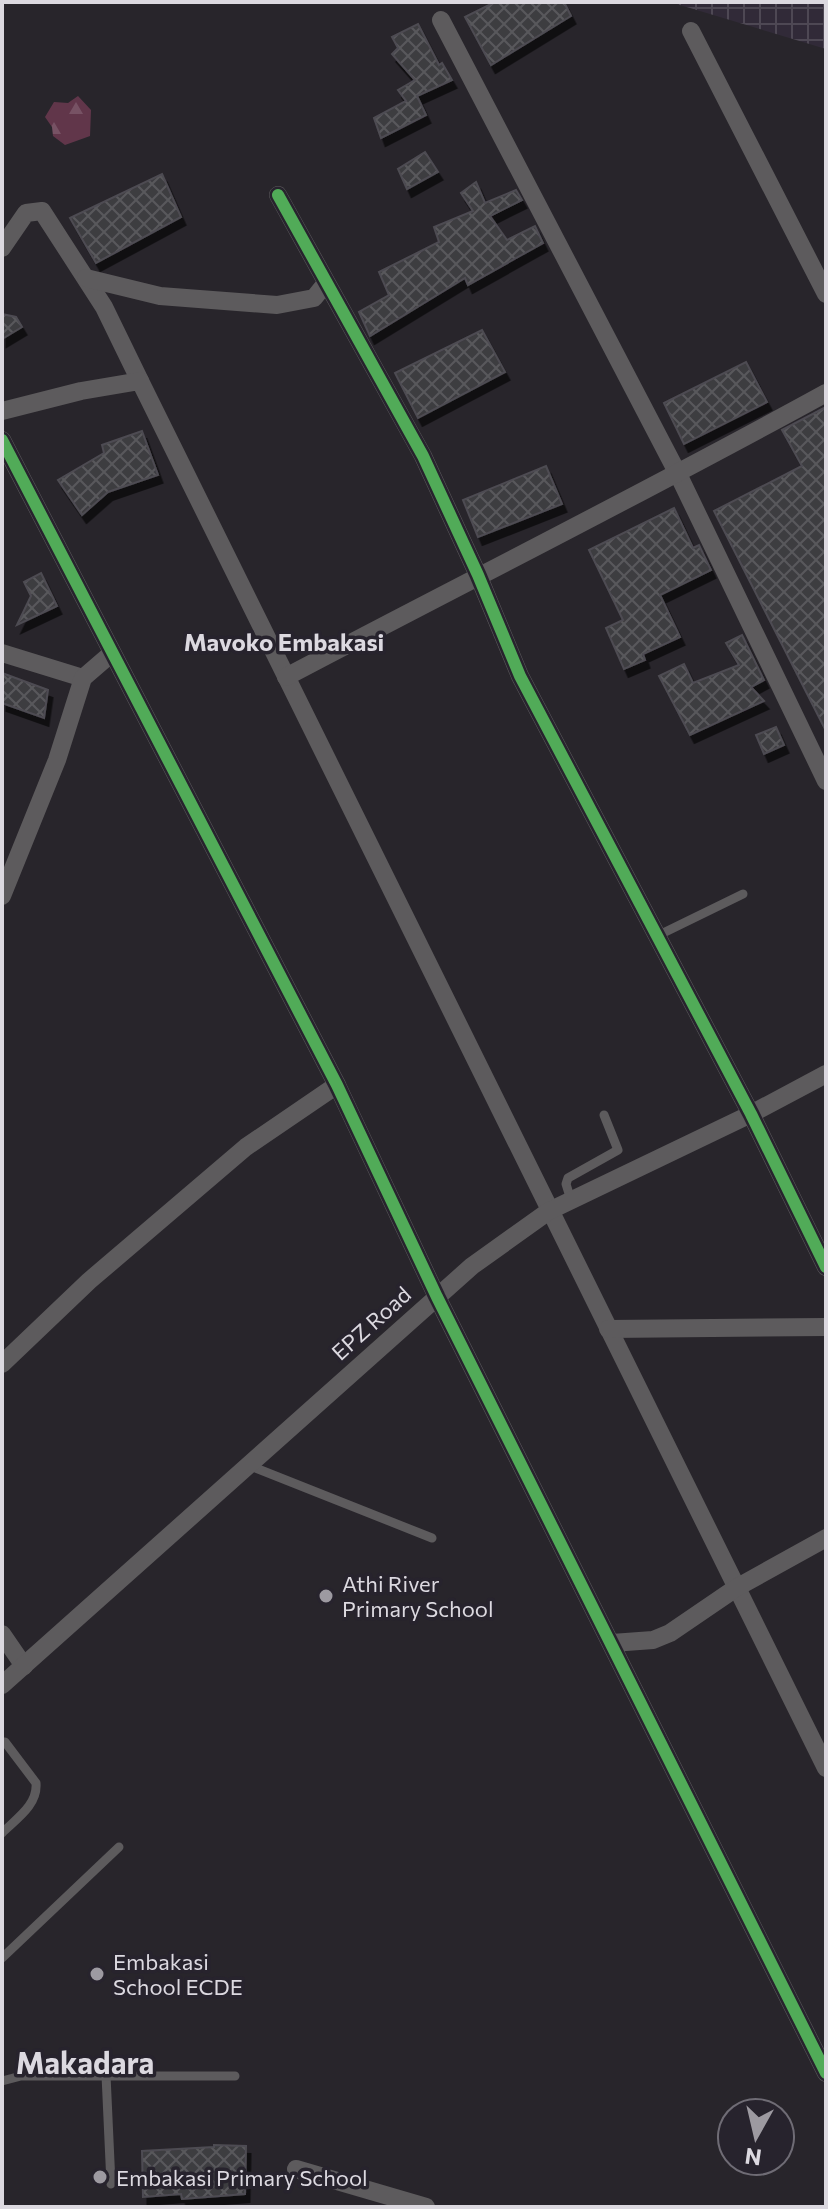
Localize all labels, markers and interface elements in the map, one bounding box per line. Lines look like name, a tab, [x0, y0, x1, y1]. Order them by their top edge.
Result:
district label: Mavoko Embakasi	[184, 627, 384, 656]
street label: EPZ Road	[326, 1280, 416, 1366]
place label: Athi River Primary School	[342, 1570, 494, 1622]
marker: Athi River Primary School	[317, 1587, 335, 1605]
place label: Embakasi School ECDE	[113, 1948, 243, 2000]
marker: Embakasi School ECDE	[88, 1965, 106, 1983]
district label: Makadara	[16, 2043, 154, 2080]
north arrow	[716, 2097, 796, 2177]
text: N	[743, 2143, 763, 2172]
place label: Embakasi Primary School	[116, 2164, 368, 2191]
marker: Embakasi Primary School	[91, 2168, 109, 2186]

